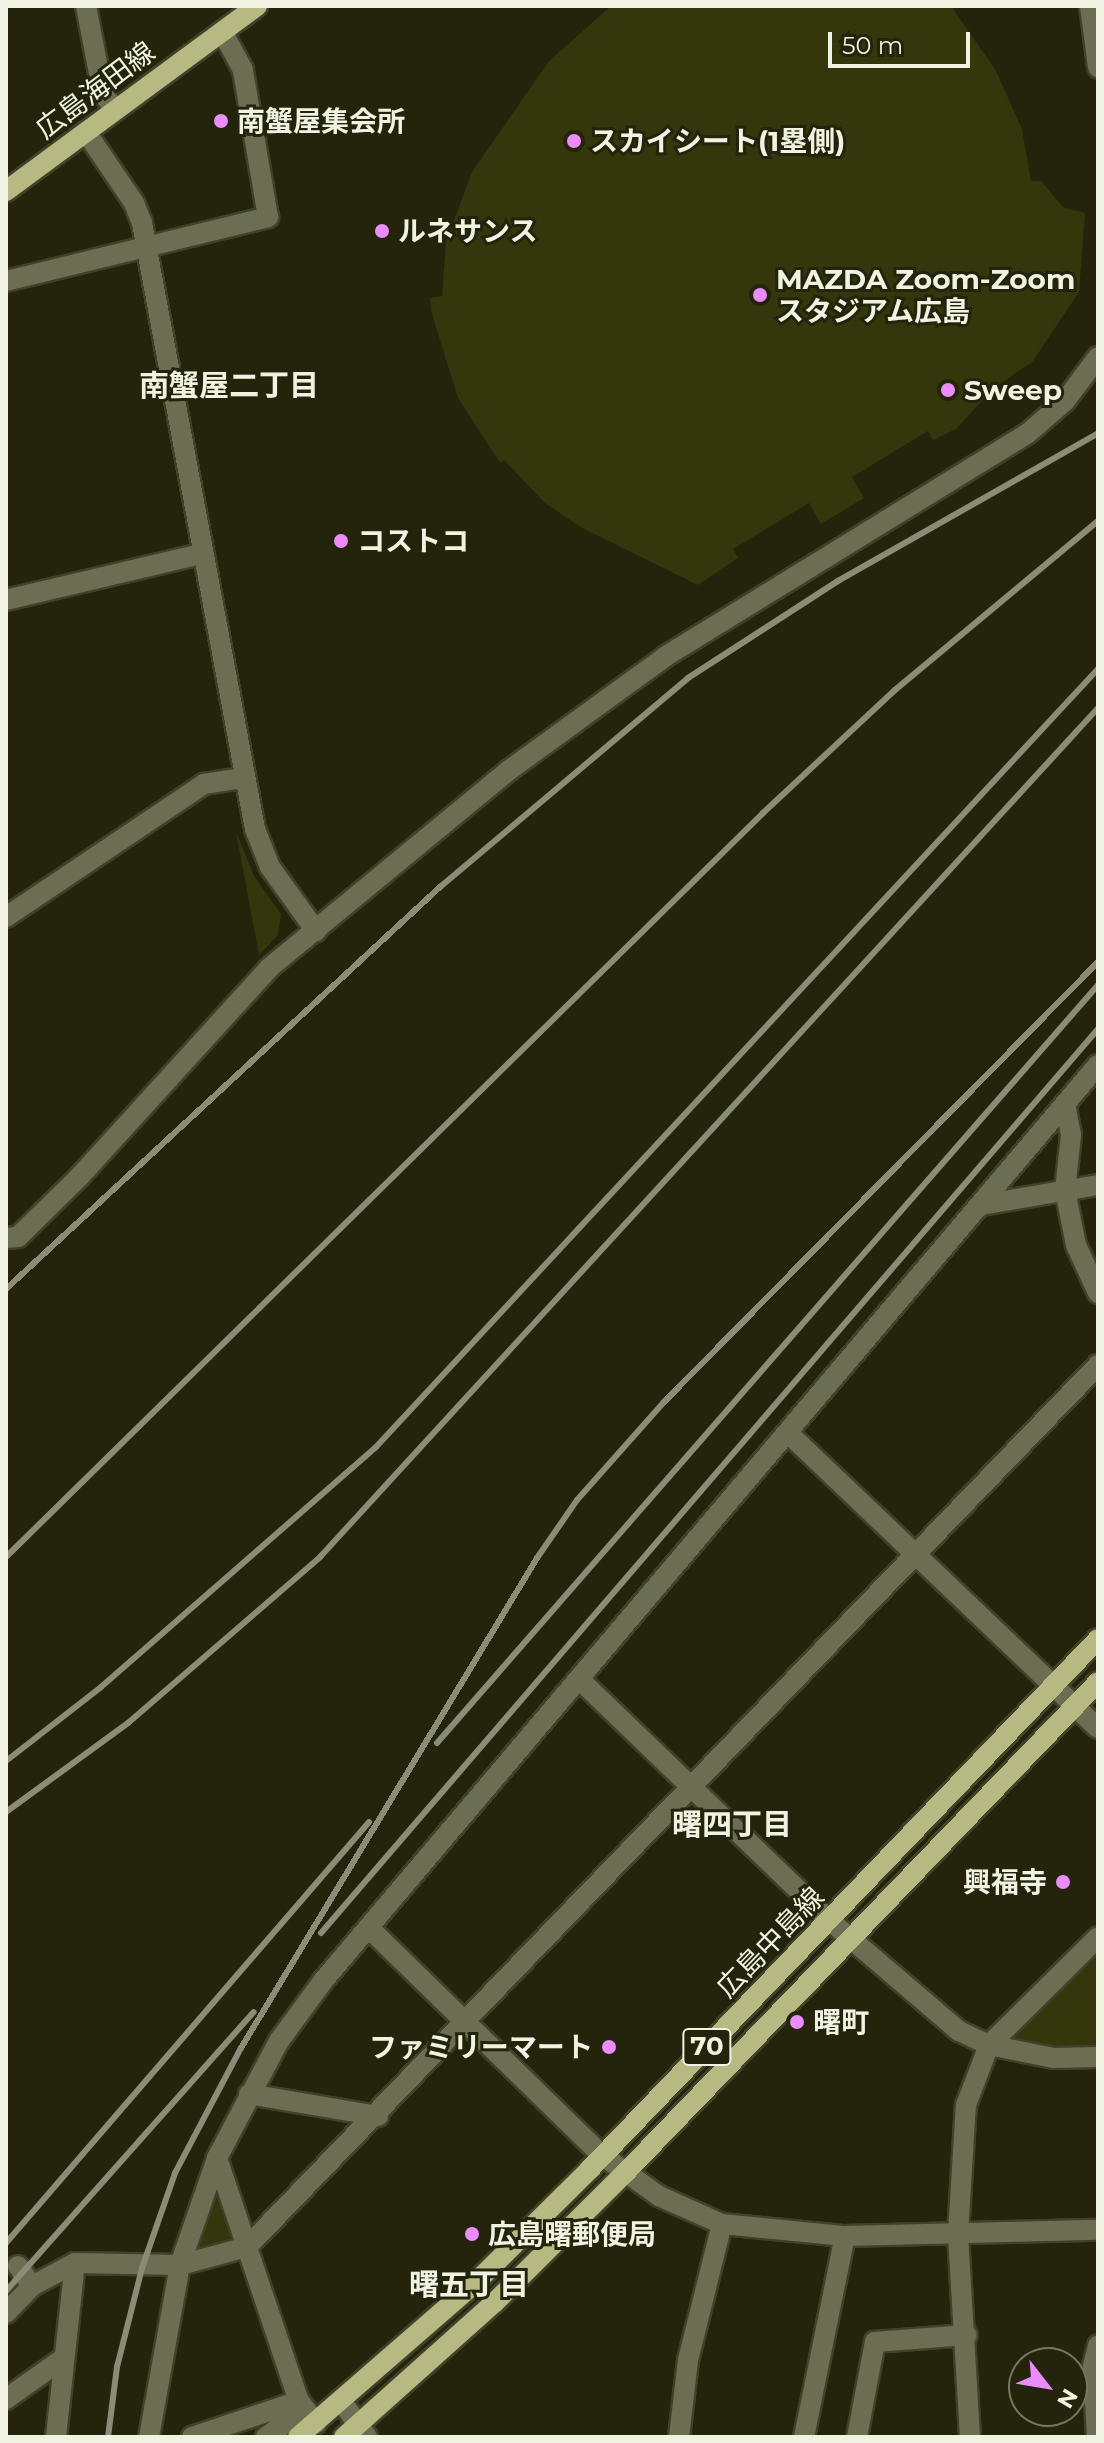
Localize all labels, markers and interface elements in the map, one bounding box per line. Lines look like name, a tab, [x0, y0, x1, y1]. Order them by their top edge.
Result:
scale bar	[832, 16, 974, 66]
text: 50 m	[842, 31, 903, 60]
street label: 広島海田線	[29, 34, 161, 146]
place label: 南蟹屋集会所	[237, 104, 405, 138]
marker: 南蟹屋集会所	[212, 112, 230, 130]
place label: スカイシート(1塁側)	[590, 124, 845, 158]
marker: スカイシート(1塁側)	[565, 132, 583, 150]
place label: ルネサンス	[398, 214, 538, 248]
marker: ルネサンス	[373, 222, 391, 240]
place label: MAZDA Zoom-Zoom スタジアム広島	[776, 262, 1075, 328]
marker: MAZDA Zoom-Zoom スタジアム広島	[751, 286, 769, 304]
district label: 南蟹屋二丁目	[139, 368, 319, 404]
place label: Sweep	[964, 373, 1062, 407]
marker: Sweep	[939, 381, 957, 399]
place label: コストコ	[357, 524, 469, 558]
marker: コストコ	[332, 532, 350, 550]
district label: 曙四丁目	[672, 1807, 792, 1843]
place label: 興福寺	[963, 1865, 1047, 1899]
marker: 興福寺	[1054, 1873, 1072, 1891]
street label: 広島中島線	[709, 1880, 831, 2004]
place label: 曙町	[813, 2005, 869, 2039]
marker: 曙町	[788, 2013, 806, 2031]
road number: 70	[681, 2025, 733, 2069]
place label: ファミリーマート	[369, 2030, 593, 2064]
marker: ファミリーマート	[600, 2038, 618, 2056]
place label: 広島曙郵便局	[488, 2217, 656, 2251]
marker: 広島曙郵便局	[463, 2225, 481, 2243]
district label: 曙五丁目	[409, 2267, 529, 2303]
north arrow	[1008, 2347, 1088, 2427]
text: N	[1051, 2384, 1083, 2413]

